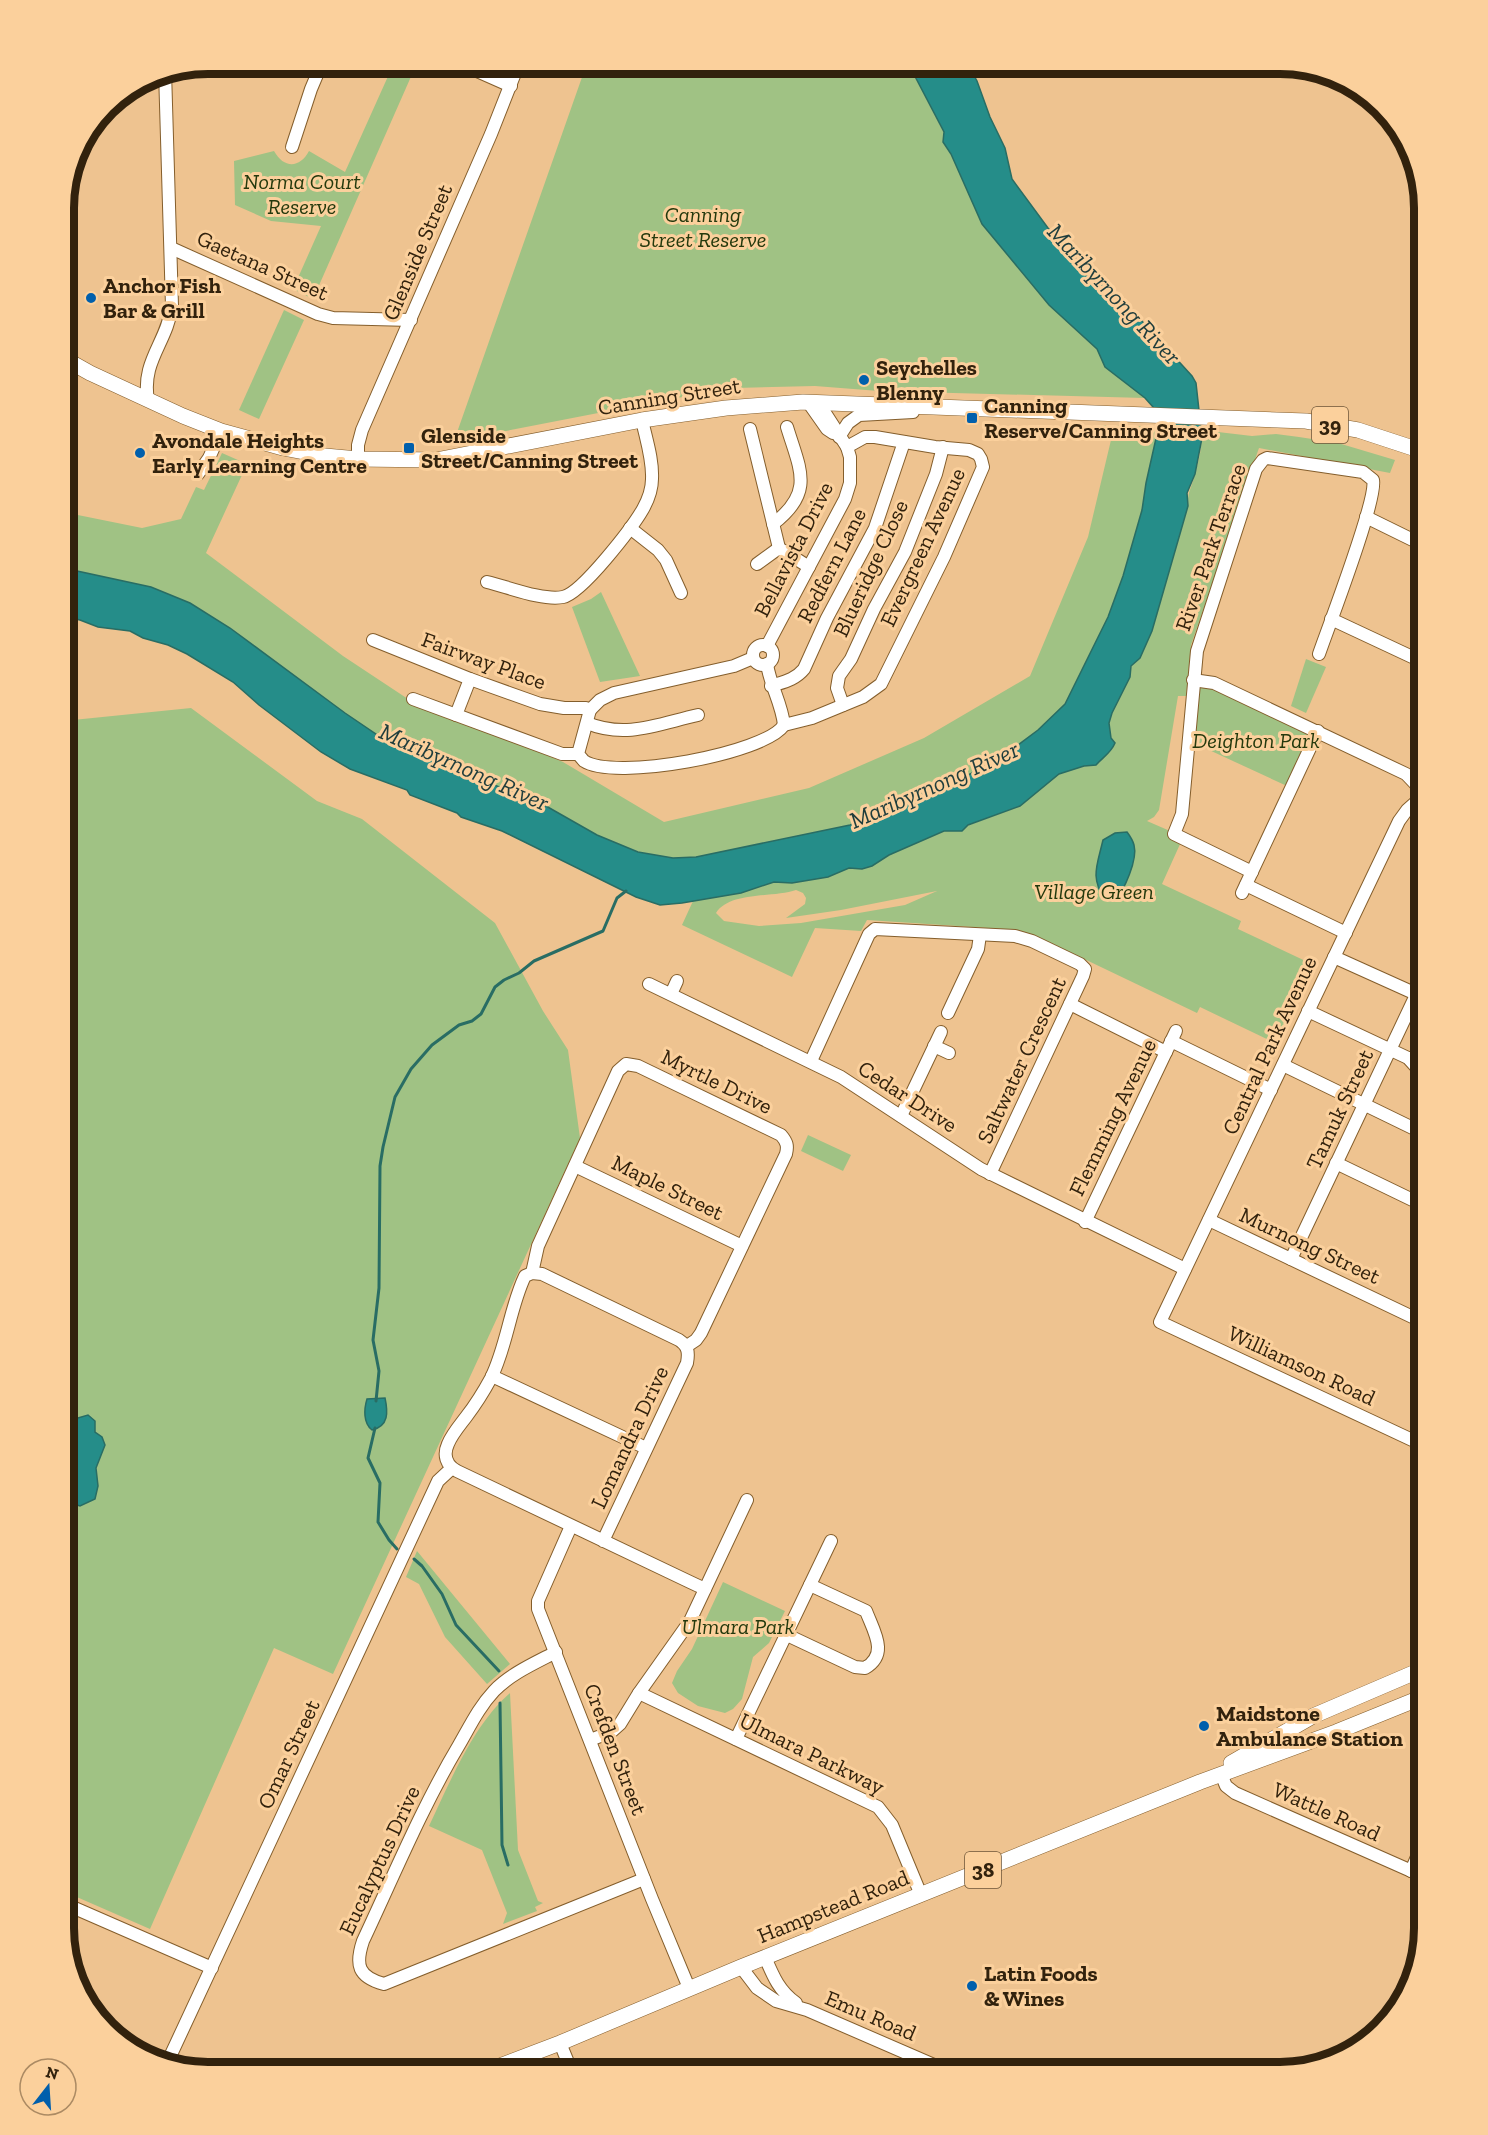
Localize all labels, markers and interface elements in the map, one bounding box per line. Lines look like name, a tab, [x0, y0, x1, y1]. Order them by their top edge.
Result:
park label: Norma Court Reserve	[243, 168, 361, 220]
street label: Glenside Street	[377, 179, 459, 324]
park label: Canning Street Reserve	[640, 201, 766, 253]
water label: Maribyrnong River	[1042, 217, 1188, 371]
street label: Gaetana Street	[193, 224, 334, 307]
place label: Anchor Fish Bar & Grill	[103, 272, 221, 324]
marker: Anchor Fish Bar & Grill	[84, 291, 98, 305]
place label: Seychelles Blenny	[876, 354, 977, 406]
street label: Canning Street	[596, 372, 743, 421]
marker: Seychelles Blenny	[857, 373, 871, 387]
place label: Canning Reserve/Canning Street	[984, 392, 1217, 444]
road number: 39	[1312, 407, 1348, 443]
marker: Canning Reserve/Canning Street	[965, 411, 979, 425]
place label: Glenside Street/Canning Street	[421, 422, 638, 474]
place label: Avondale Heights Early Learning Centre	[152, 427, 367, 479]
marker: Glenside Street/Canning Street	[402, 441, 416, 455]
marker: Avondale Heights Early Learning Centre	[133, 446, 147, 460]
street label: River Park Terrace	[1169, 460, 1252, 634]
street label: Evergreen Avenue	[874, 464, 971, 631]
street label: Bellavista Drive	[748, 477, 839, 621]
street label: Blueridge Close	[827, 495, 914, 641]
street label: Redfern Lane	[791, 503, 872, 627]
street label: Fairway Place	[418, 625, 550, 695]
water label: Maribyrnong River	[375, 716, 554, 817]
park label: Deighton Park	[1192, 727, 1320, 754]
water label: Maribyrnong River	[845, 734, 1024, 835]
park label: Village Green	[1034, 878, 1154, 905]
street label: Central Park Avenue	[1216, 952, 1323, 1139]
street label: Saltwater Crescent	[971, 972, 1072, 1148]
street label: Flemming Avenue	[1063, 1034, 1162, 1200]
street label: Myrtle Drive	[657, 1043, 777, 1120]
street label: Tamuk Street	[1300, 1044, 1379, 1174]
street label: Cedar Drive	[853, 1054, 962, 1138]
street label: Maple Street	[607, 1149, 729, 1226]
street label: Murnong Street	[1235, 1201, 1385, 1290]
street label: Williamson Road	[1224, 1319, 1380, 1411]
street label: Lomandra Drive	[585, 1362, 674, 1513]
park label: Ulmara Park	[682, 1613, 795, 1640]
street label: Crefden Street	[578, 1680, 653, 1820]
street label: Omar Street	[251, 1695, 326, 1813]
place label: Maidstone Ambulance Station	[1216, 1700, 1403, 1752]
street label: Ulmara Parkway	[735, 1707, 889, 1801]
marker: Maidstone Ambulance Station	[1197, 1719, 1211, 1733]
street label: Wattle Road	[1269, 1776, 1385, 1847]
street label: Eucalyptus Drive	[333, 1781, 426, 1939]
road number: 38	[965, 1852, 1001, 1888]
street label: Hampstead Road	[753, 1864, 913, 1949]
place label: Latin Foods & Wines	[984, 1960, 1098, 2012]
marker: Latin Foods & Wines	[965, 1979, 979, 1993]
street label: Emu Road	[821, 1984, 921, 2047]
north arrow	[18, 2057, 78, 2117]
text: N	[44, 2062, 61, 2084]

